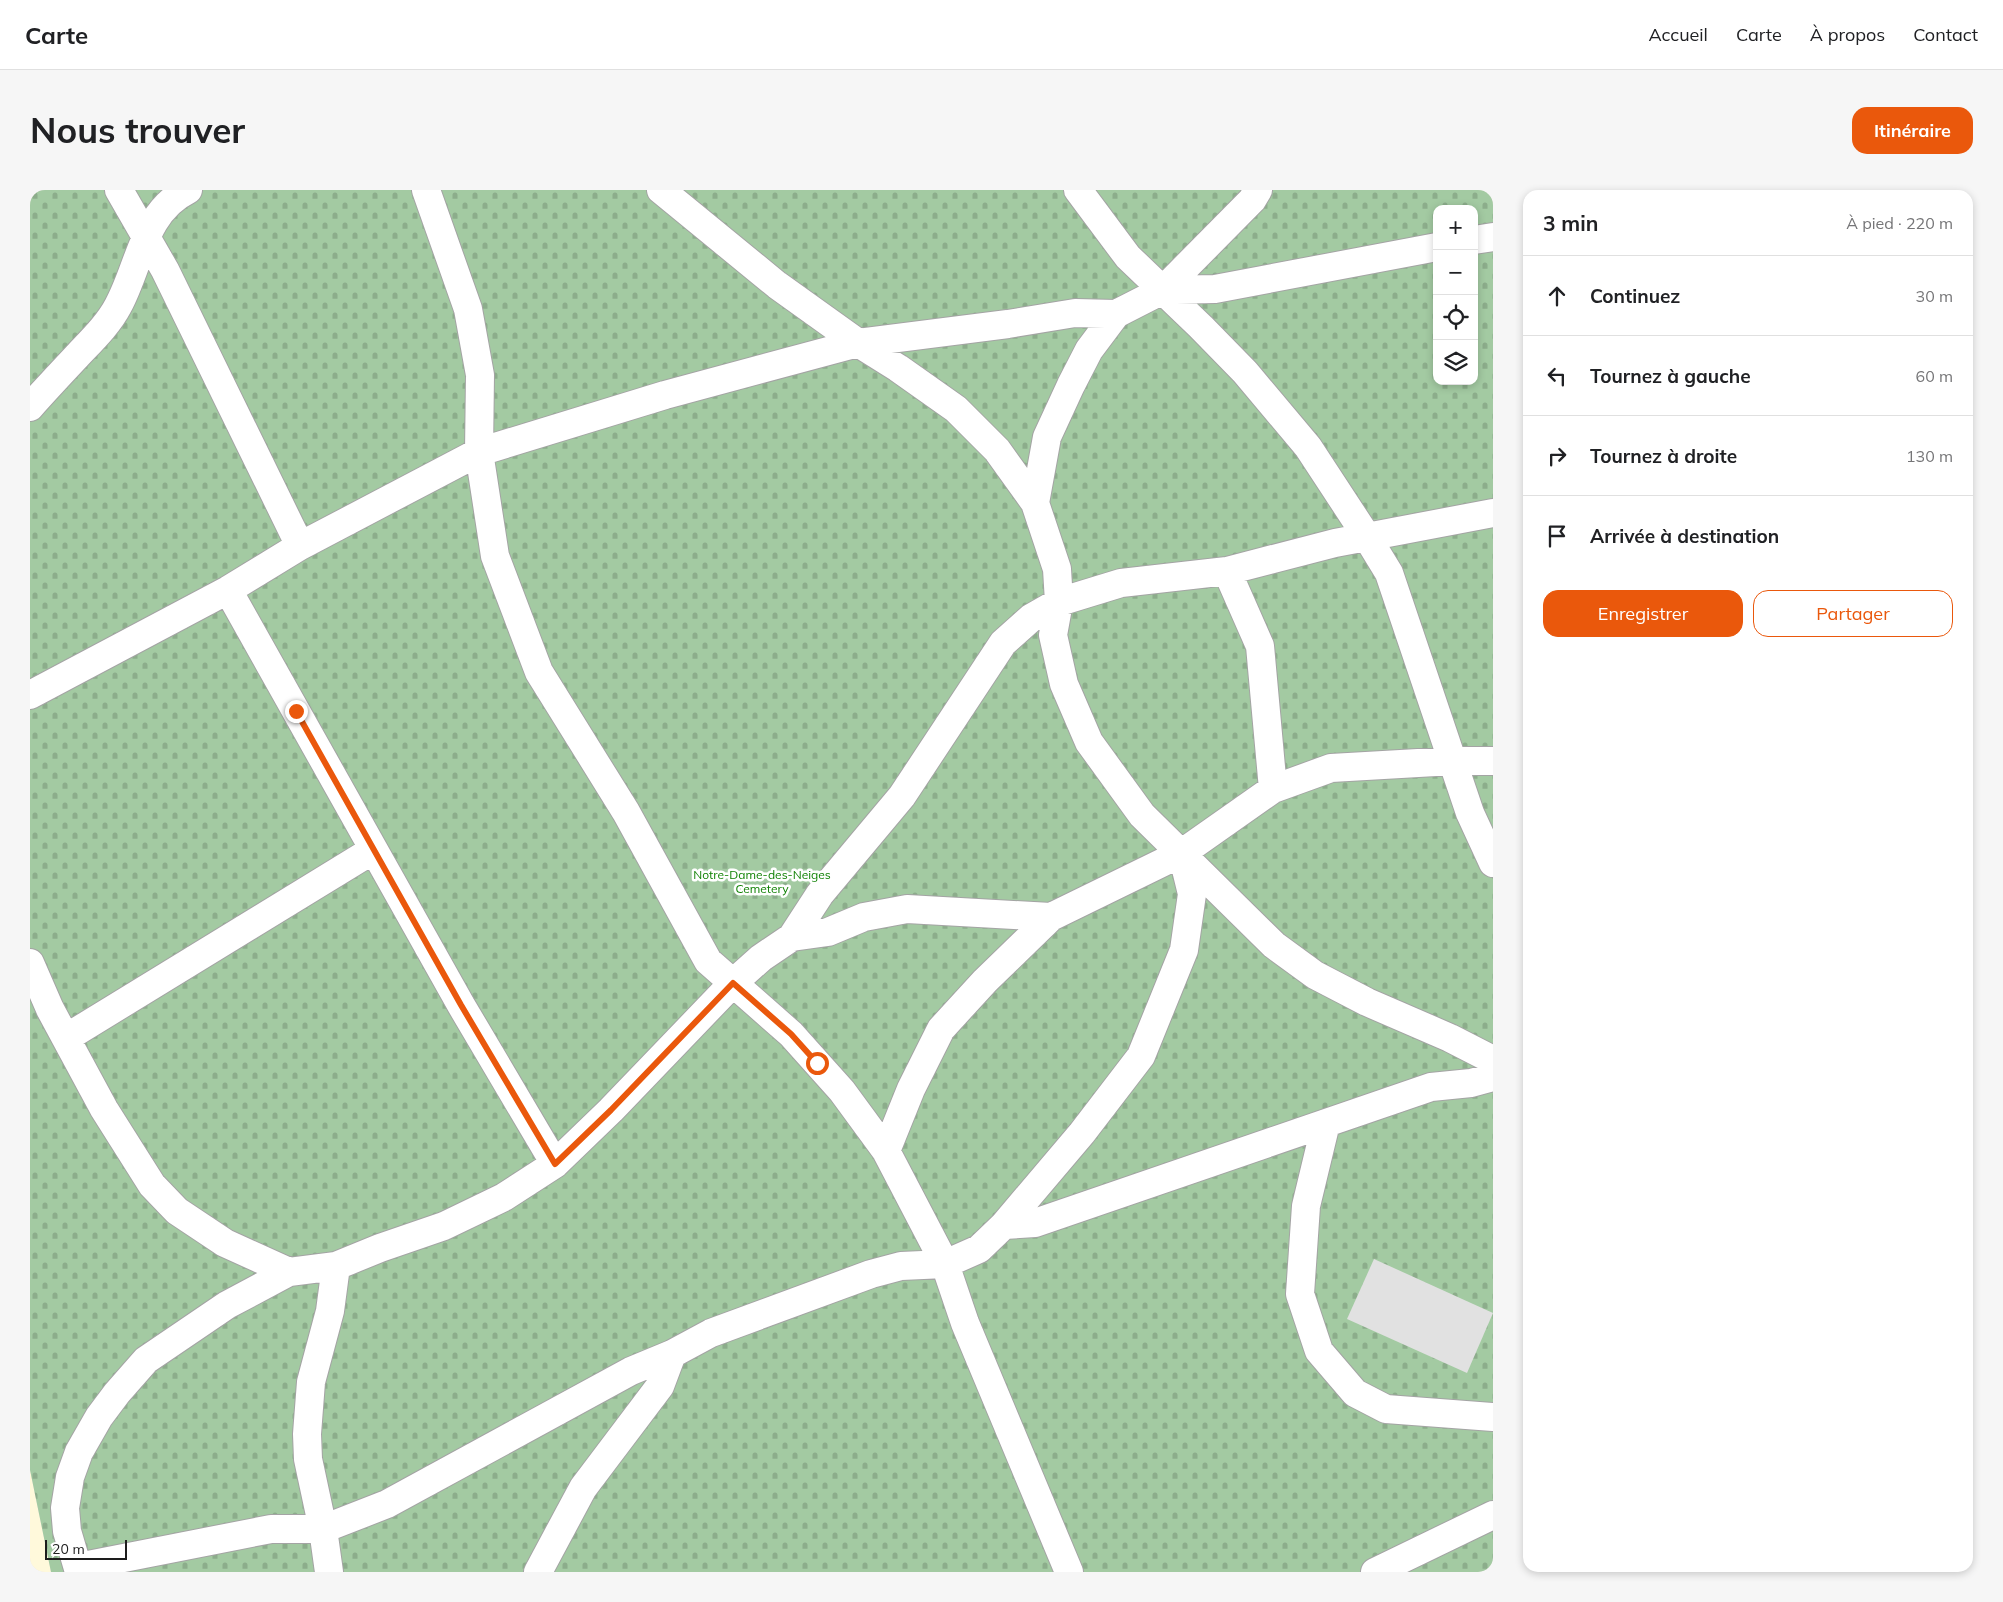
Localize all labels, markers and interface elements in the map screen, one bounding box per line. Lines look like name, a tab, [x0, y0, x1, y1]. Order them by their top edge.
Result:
text: Carte	[25, 20, 88, 50]
text: Accueil	[1648, 23, 1708, 46]
text: Carte	[1736, 23, 1782, 46]
text: À propos	[1810, 23, 1885, 46]
text: Contact	[1913, 23, 1978, 46]
button: Itinéraire	[1852, 107, 1973, 154]
text: Nous trouver	[30, 108, 245, 152]
map controls	[1433, 205, 1478, 385]
button: +	[1433, 205, 1478, 250]
text: 3 min	[1543, 210, 1598, 236]
text: À pied · 220 m	[1846, 213, 1953, 233]
button: −	[1433, 250, 1478, 295]
icon: ahead	[1543, 282, 1571, 310]
text: Continuez	[1590, 284, 1680, 308]
text: 30 m	[1916, 286, 1953, 306]
button: locate	[1433, 295, 1478, 340]
button: layers	[1433, 340, 1478, 385]
icon: left	[1543, 362, 1571, 390]
text: Tournez à gauche	[1590, 364, 1751, 388]
text: 60 m	[1916, 366, 1953, 386]
icon: right	[1543, 442, 1571, 470]
text: Tournez à droite	[1590, 444, 1737, 468]
text: 130 m	[1906, 446, 1953, 466]
icon: arrive	[1543, 522, 1571, 550]
text: Arrivée à destination	[1590, 524, 1779, 548]
button: Enregistrer	[1543, 590, 1743, 637]
button: Partager	[1753, 590, 1953, 637]
route end	[285, 700, 308, 723]
park label: Notre-Dame-des-Neiges Cemetery	[693, 867, 831, 896]
route start	[806, 1052, 829, 1075]
scale bar	[45, 1537, 128, 1560]
text: 20 m	[52, 1540, 85, 1558]

